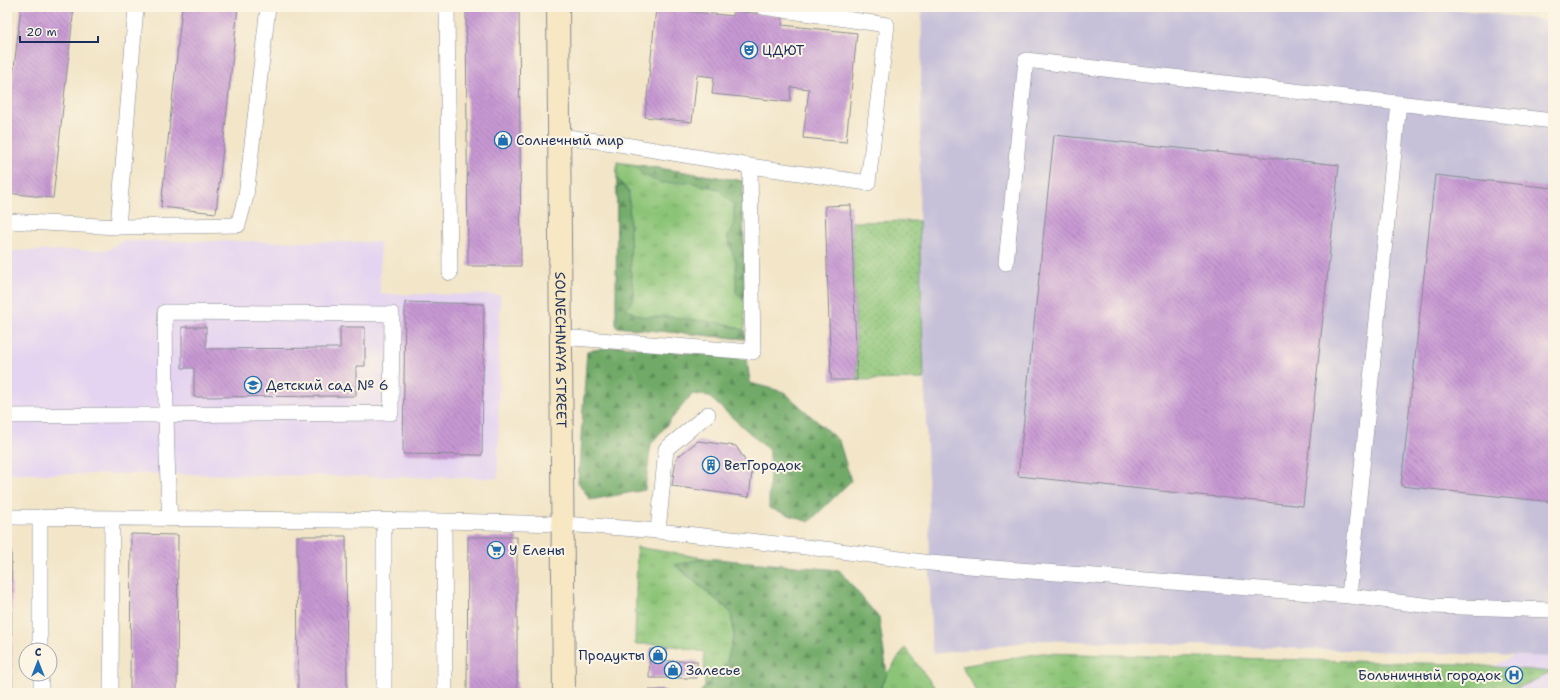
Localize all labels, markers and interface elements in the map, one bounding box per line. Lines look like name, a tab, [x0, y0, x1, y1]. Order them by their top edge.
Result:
scale bar	[20, 18, 98, 44]
text: 20 m	[26, 24, 57, 40]
theatre icon: ЦДЮТ	[739, 40, 759, 60]
place label: ЦДЮТ	[762, 41, 805, 59]
shop icon: Солнечный мир	[493, 130, 513, 150]
place label: Солнечный мир	[516, 131, 624, 149]
street label: SOLNECHNAYA STREET	[551, 272, 571, 429]
school or university icon: Детский сад № 6	[243, 375, 263, 395]
place label: Детский сад № 6	[266, 376, 389, 394]
building icon: ВетГородок	[701, 455, 721, 475]
place label: ВетГородок	[724, 456, 802, 474]
supermarket icon: У Елены	[486, 540, 506, 560]
place label: У Елены	[509, 541, 565, 559]
north arrow	[18, 642, 58, 682]
text: С	[35, 645, 42, 660]
shop icon: Продукты	[648, 645, 668, 665]
place label: Продукты	[578, 646, 645, 664]
shop icon: Залесье	[663, 660, 683, 680]
place label: Залесье	[686, 661, 741, 679]
hospital icon: Больничный городок	[1504, 665, 1524, 685]
place label: Больничный городок	[1358, 666, 1502, 684]

